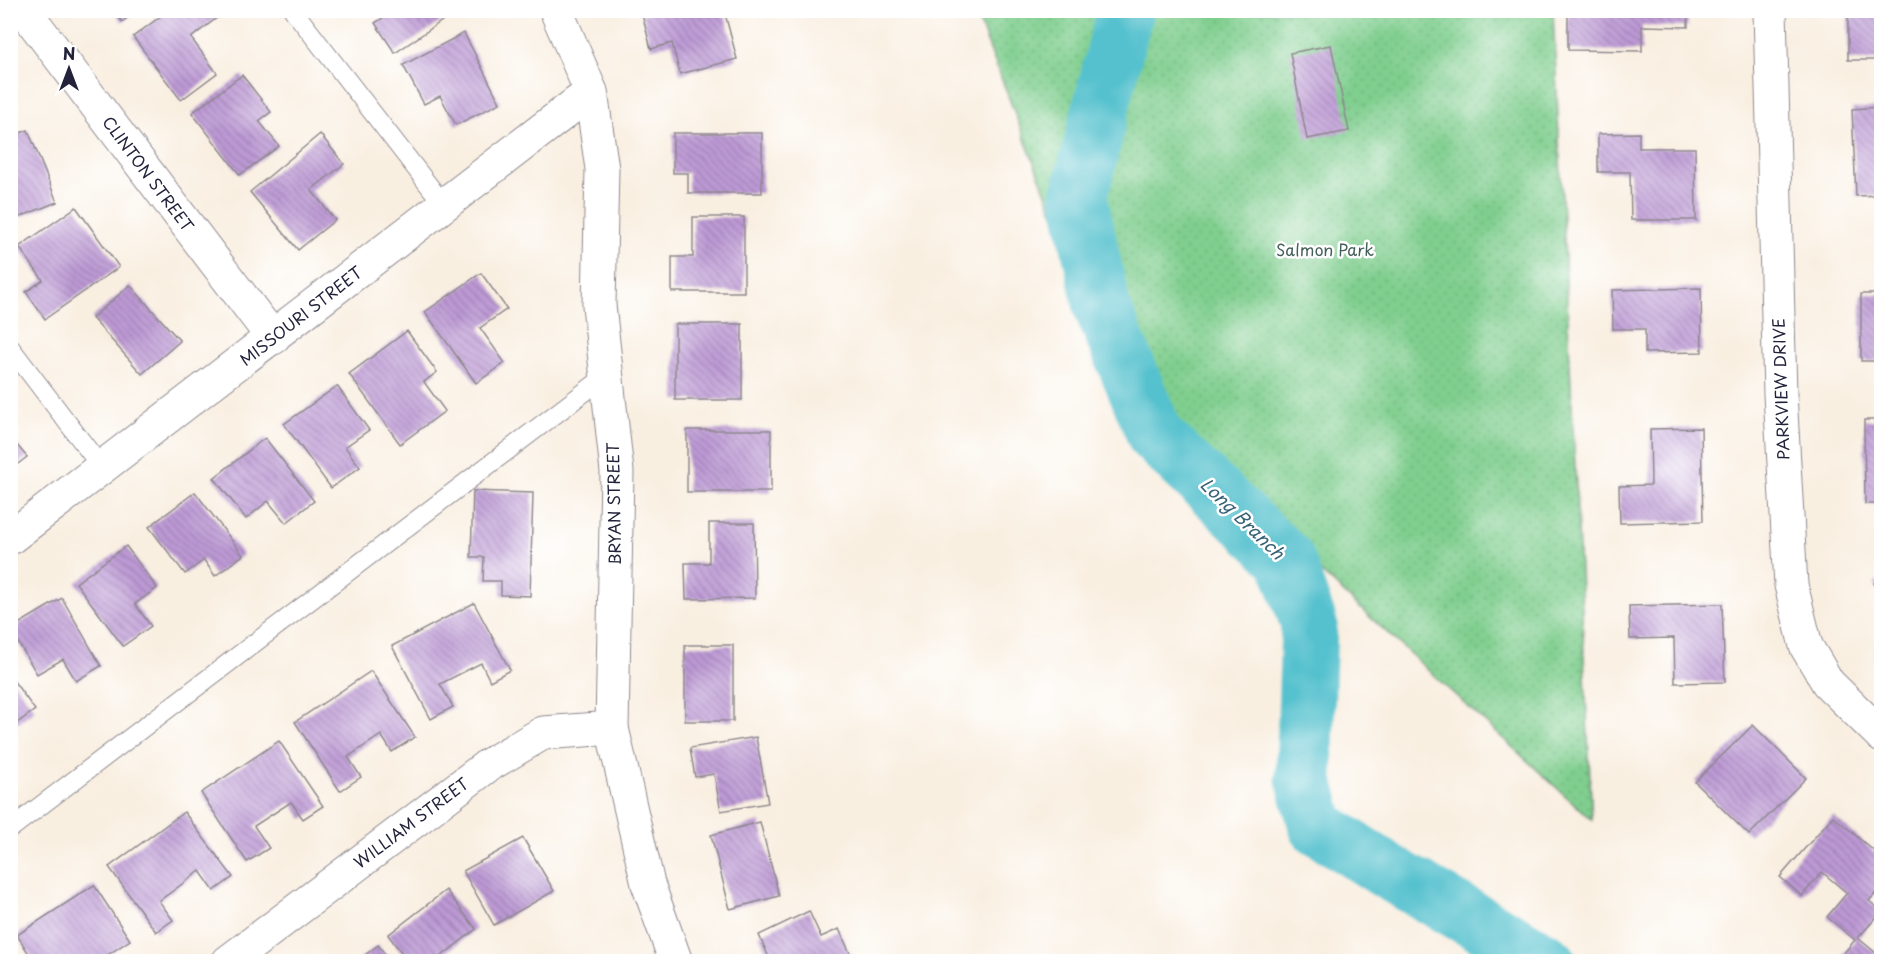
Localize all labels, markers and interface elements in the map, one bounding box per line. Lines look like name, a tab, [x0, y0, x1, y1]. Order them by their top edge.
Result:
north arrow	[39, 39, 99, 99]
text: N	[63, 41, 75, 65]
street label: CLINTON STREET	[97, 111, 200, 236]
park label: Salmon Park	[1276, 237, 1374, 261]
street label: MISSOURI STREET	[234, 260, 367, 371]
street label: PARKVIEW DRIVE	[1766, 318, 1794, 460]
street label: BRYAN STREET	[600, 442, 626, 566]
water label: Long Branch	[1195, 471, 1292, 565]
street label: WILLIAM STREET	[348, 771, 473, 873]

